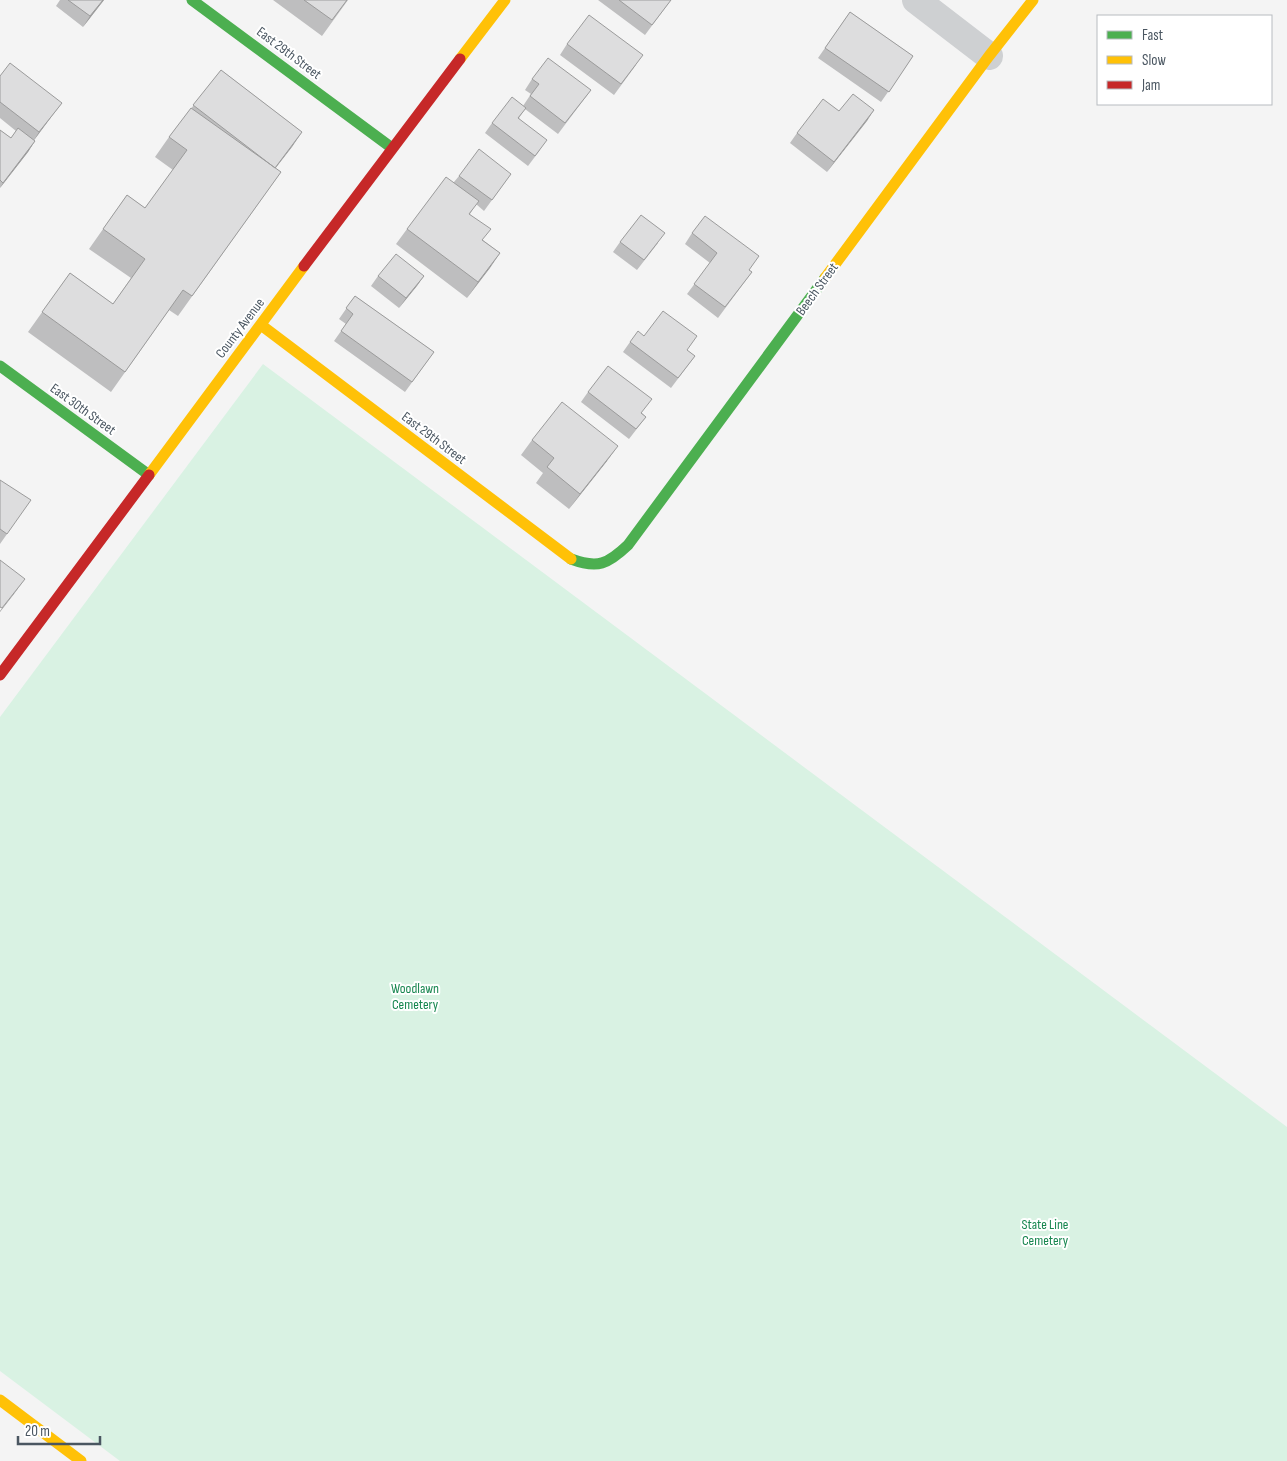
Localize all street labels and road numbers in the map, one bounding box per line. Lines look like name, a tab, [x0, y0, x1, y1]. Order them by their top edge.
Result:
street label: East 29th Street	[253, 23, 325, 83]
street label: Beech Street	[792, 259, 842, 319]
street label: County Avenue	[212, 295, 268, 361]
street label: East 30th Street	[47, 380, 119, 438]
street label: East 29th Street	[398, 408, 470, 468]

